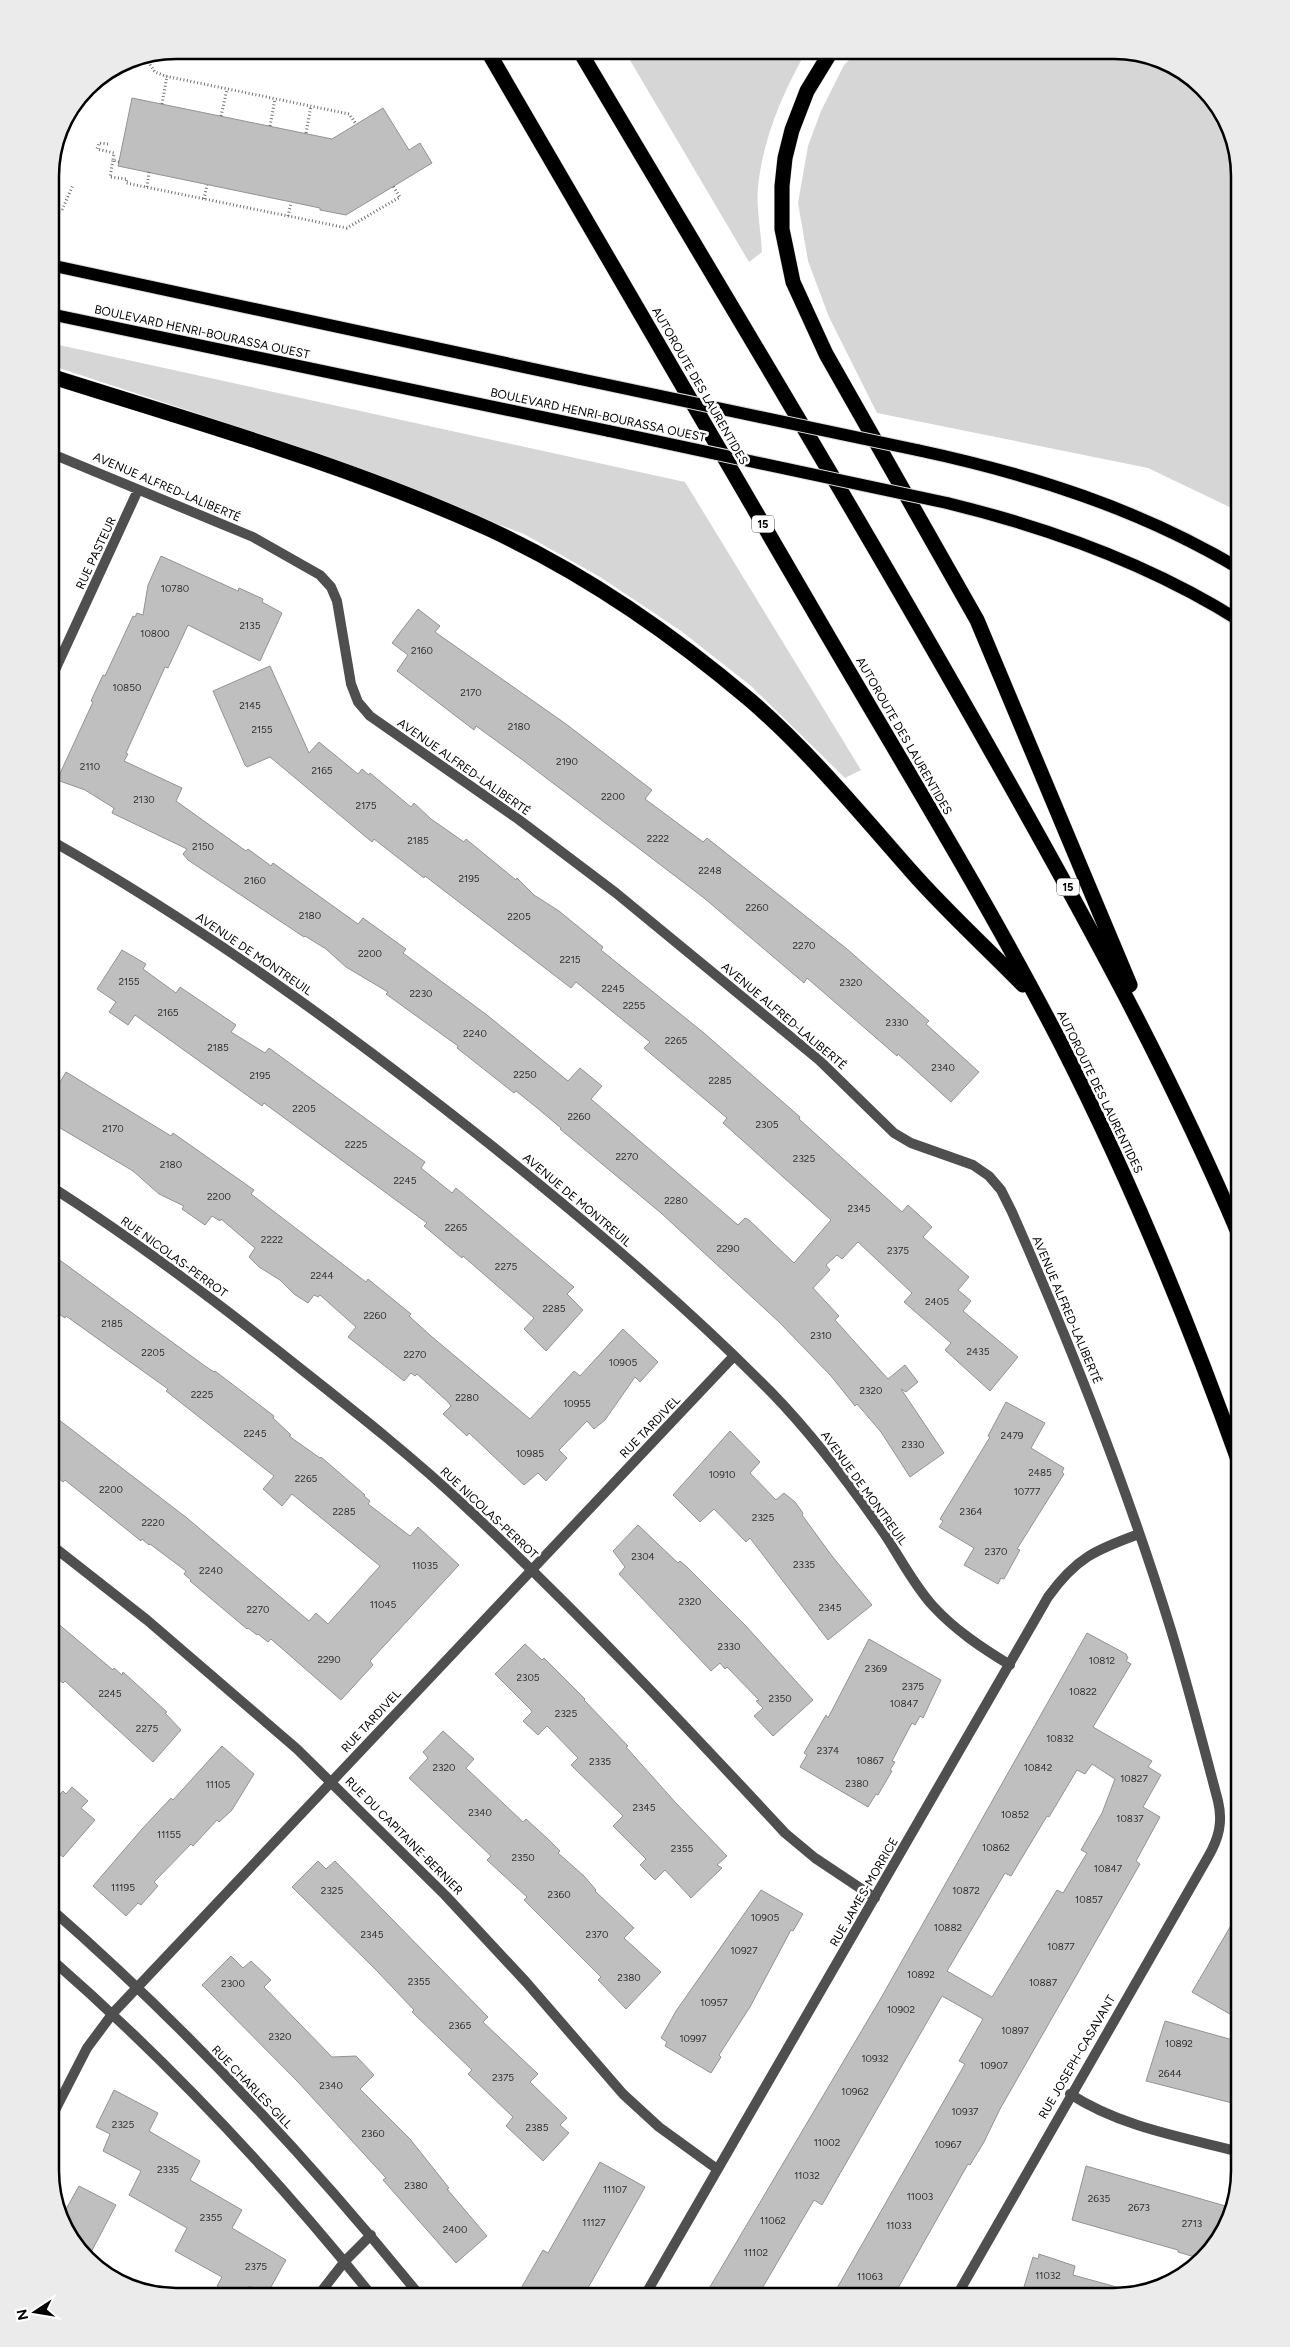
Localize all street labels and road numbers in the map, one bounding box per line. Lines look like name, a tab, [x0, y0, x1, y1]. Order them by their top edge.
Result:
street label: BOULEVARD HENRI-BOURASSA OUEST	[93, 302, 311, 362]
street label: AUTOROUTE DES LAURENTIDES	[649, 305, 751, 467]
street label: BOULEVARD HENRI-BOURASSA OUEST	[489, 385, 707, 445]
street label: AVENUE ALFRED-LALIBERTÉ	[91, 449, 243, 525]
street label: RUE PASTEUR	[73, 515, 119, 591]
road number: 15	[752, 516, 774, 532]
street label: AUTOROUTE DES LAURENTIDES	[853, 655, 955, 817]
street label: AVENUE ALFRED-LALIBERTÉ	[395, 716, 533, 818]
road number: 15	[1057, 879, 1079, 896]
street label: AVENUE DE MONTREUIL	[193, 910, 315, 999]
street label: AVENUE ALFRED-LALIBERTÉ	[719, 959, 849, 1073]
street label: AUTOROUTE DES LAURENTIDES	[1054, 1008, 1146, 1176]
street label: AVENUE DE MONTREUIL	[520, 1151, 635, 1250]
street label: RUE NICOLAS-PERROT	[118, 1214, 230, 1301]
street label: AVENUE ALFRED-LALIBERTÉ	[1029, 1234, 1105, 1386]
street label: RUE TARDIVEL	[617, 1393, 684, 1461]
street label: AVENUE DE MONTREUIL	[818, 1428, 910, 1548]
street label: RUE NICOLAS-PERROT	[437, 1464, 541, 1562]
street label: RUE TARDIVEL	[338, 1686, 404, 1755]
street label: RUE DU CAPITAINE-BERNIER	[342, 1774, 466, 1898]
street label: RUE JAMES-MORRICE	[827, 1835, 901, 1949]
street label: RUE JOSEPH-CASAVANT	[1036, 1992, 1118, 2121]
street label: RUE CHARLES-GILL	[209, 2043, 296, 2132]

